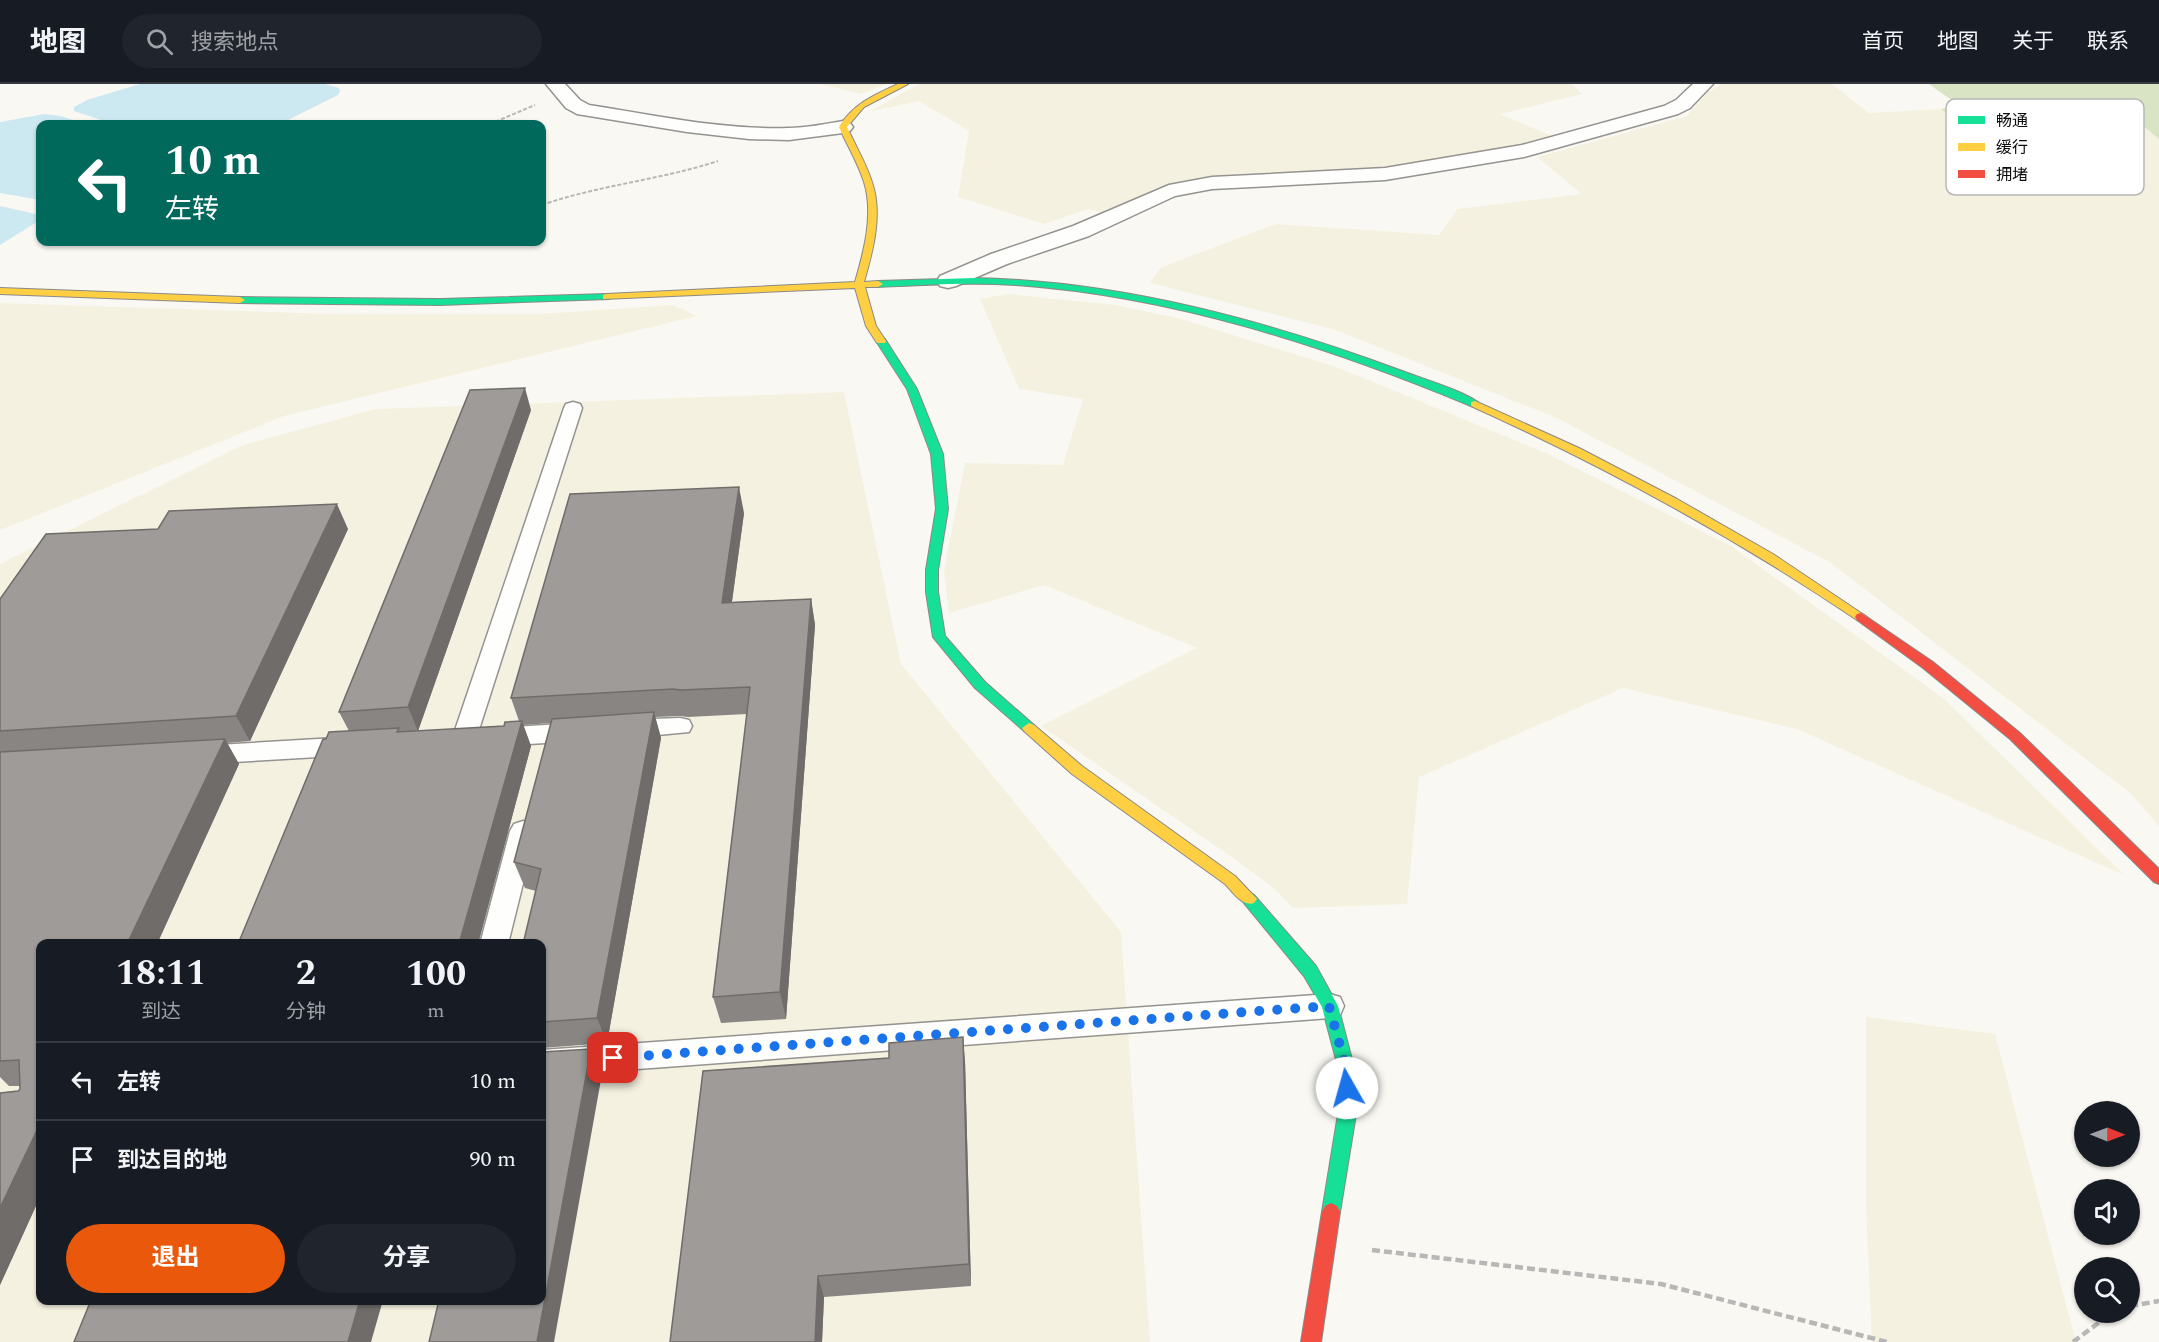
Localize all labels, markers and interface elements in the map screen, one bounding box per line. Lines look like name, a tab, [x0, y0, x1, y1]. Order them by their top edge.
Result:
search box	[122, 14, 542, 68]
text: 地图	[30, 21, 86, 64]
icon: search	[143, 25, 176, 58]
text: 搜索地点	[191, 26, 279, 59]
text: 首页	[1862, 26, 1904, 58]
text: 地图	[1937, 26, 1979, 58]
text: 关于	[2012, 26, 2054, 58]
text: 联系	[2087, 26, 2129, 58]
legend	[1946, 99, 2144, 195]
text: 畅通	[1996, 109, 2028, 133]
text: 10 m	[165, 130, 260, 193]
text: 缓行	[1996, 136, 2028, 160]
icon: left	[66, 144, 144, 222]
text: 拥堵	[1996, 163, 2028, 187]
text: 左转	[165, 189, 219, 231]
text: 18:11	[116, 946, 206, 1001]
text: 2	[296, 946, 316, 1001]
text: 100	[406, 947, 466, 1002]
text: m	[427, 996, 445, 1026]
text: 到达	[141, 997, 181, 1027]
text: 分钟	[286, 997, 326, 1027]
pin	[587, 1032, 638, 1083]
icon: arrive	[596, 1041, 629, 1074]
position arrow	[1315, 1056, 1379, 1120]
icon: left	[66, 1065, 99, 1098]
text: 10 m	[470, 1065, 516, 1098]
text: 左转	[117, 1066, 161, 1099]
north arrow	[2074, 1101, 2140, 1167]
map controls	[2074, 1101, 2140, 1323]
icon: arrive	[66, 1143, 99, 1176]
text: 90 m	[470, 1143, 516, 1176]
text: 到达目的地	[117, 1144, 227, 1177]
button: sound	[2074, 1179, 2140, 1245]
button: 退出	[66, 1224, 285, 1293]
button: 分享	[297, 1224, 516, 1293]
button: search	[2074, 1257, 2140, 1323]

